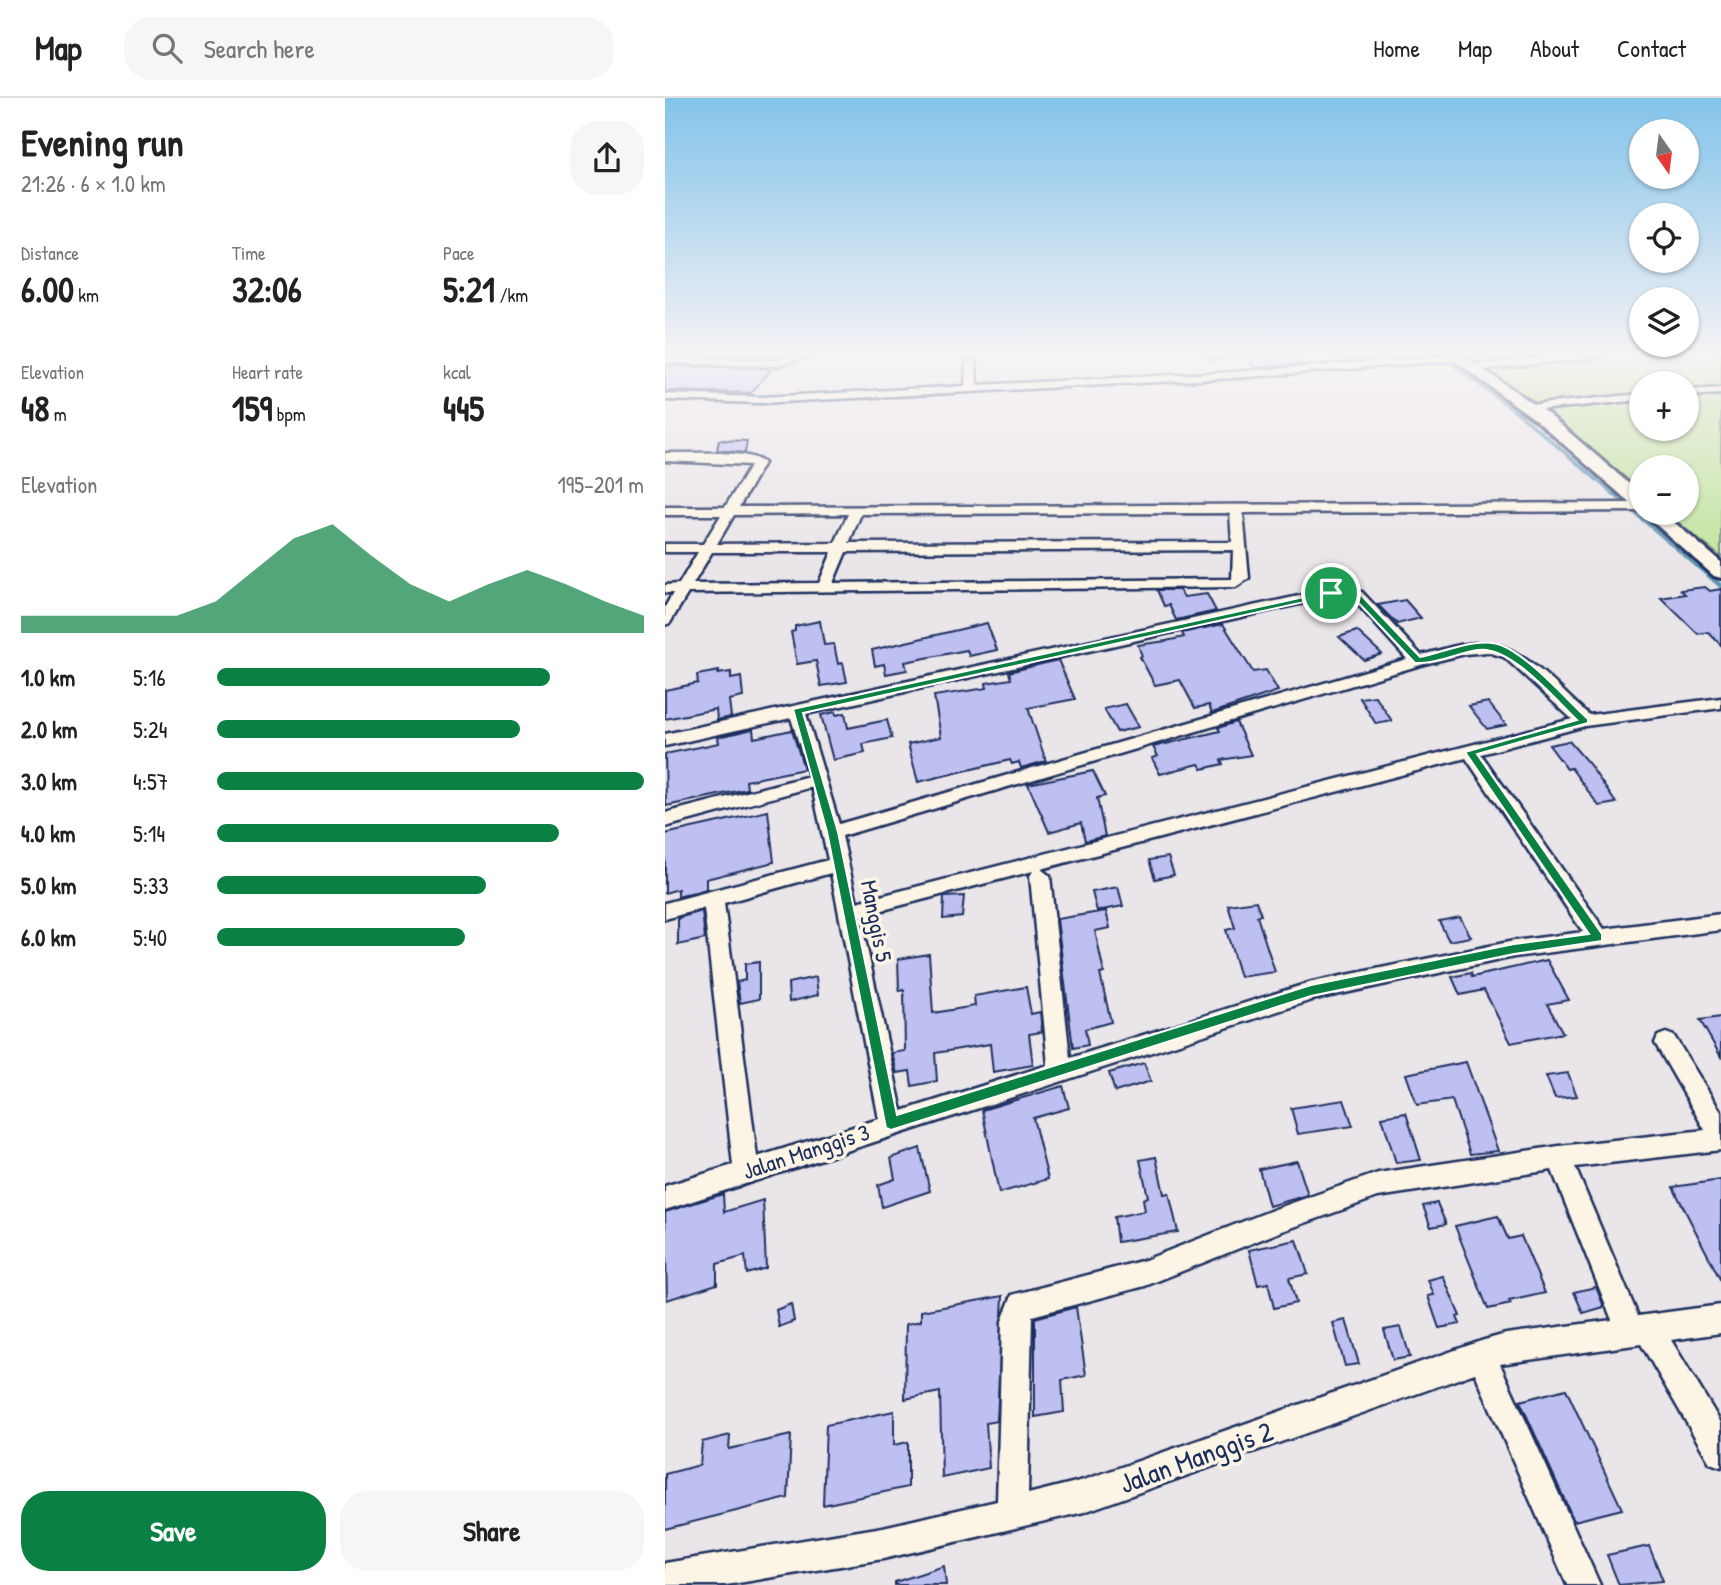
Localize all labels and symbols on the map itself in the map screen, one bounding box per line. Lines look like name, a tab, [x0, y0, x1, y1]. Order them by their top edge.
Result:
north arrow	[1629, 119, 1699, 189]
pin	[1301, 563, 1361, 623]
street label: Manggis 5	[854, 878, 900, 965]
street label: Jalan Manggis 3	[739, 1116, 873, 1186]
street label: Jalan Manggis 2	[1114, 1412, 1278, 1502]

